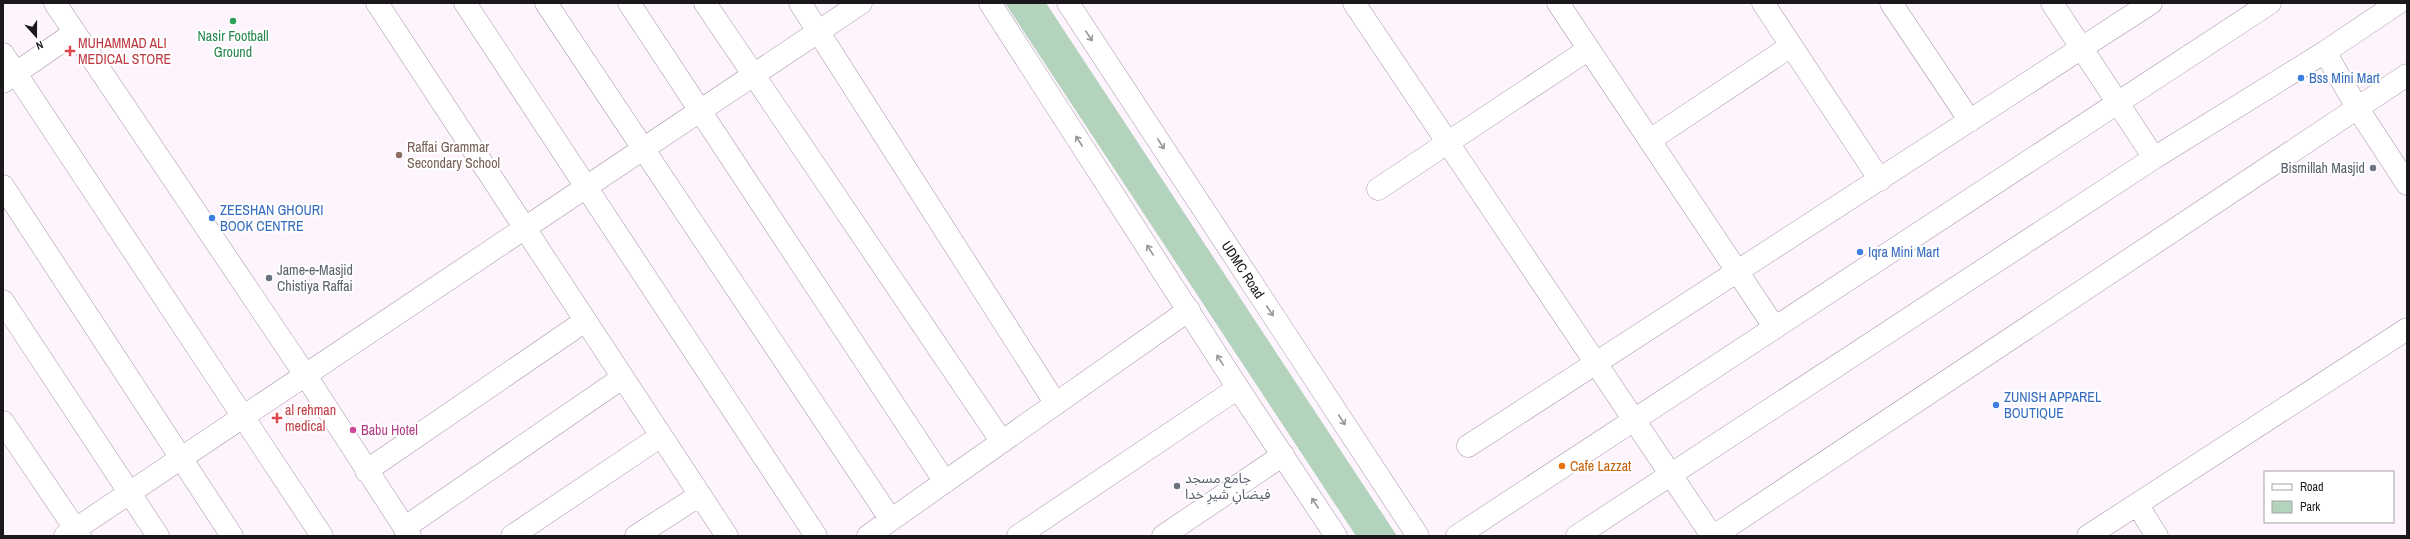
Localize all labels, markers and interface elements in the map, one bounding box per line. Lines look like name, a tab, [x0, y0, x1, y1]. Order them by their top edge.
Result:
north arrow	[16, 16, 56, 56]
marker: Nasir Football Ground	[228, 16, 238, 26]
place label: Nasir Football Ground	[198, 27, 268, 61]
one-way arrow	[1085, 30, 1093, 41]
place label: MUHAMMAD ALI MEDICAL STORE	[78, 34, 171, 68]
text: N	[34, 38, 45, 53]
marker: MUHAMMAD ALI MEDICAL STORE	[65, 46, 75, 56]
place label: Bss Mini Mart	[2309, 69, 2380, 87]
marker: Bss Mini Mart	[2296, 73, 2306, 83]
one-way arrow	[1075, 135, 1083, 147]
place label: Raffai Grammar Secondary School	[407, 138, 500, 172]
one-way arrow	[1157, 138, 1165, 150]
marker: Raffai Grammar Secondary School	[394, 150, 404, 160]
place label: Bismillah Masjid	[2281, 159, 2365, 177]
marker: Bismillah Masjid	[2368, 163, 2378, 173]
place label: ZEESHAN GHOURI BOOK CENTRE	[220, 201, 323, 235]
marker: ZEESHAN GHOURI BOOK CENTRE	[207, 213, 217, 223]
street label: UDMC Road	[1218, 237, 1268, 302]
place label: Iqra Mini Mart	[1868, 243, 1939, 261]
one-way arrow	[1146, 245, 1154, 256]
marker: Iqra Mini Mart	[1855, 247, 1865, 257]
place label: Jame-e-Masjid Chistiya Raffai	[277, 261, 353, 295]
marker: Jame-e-Masjid Chistiya Raffai	[264, 273, 274, 283]
one-way arrow	[1267, 305, 1275, 317]
one-way arrow	[1216, 355, 1224, 366]
place label: ZUNISH APPAREL BOUTIQUE	[2004, 388, 2102, 422]
marker: ZUNISH APPAREL BOUTIQUE	[1991, 400, 2001, 410]
place label: al rehman medical	[285, 401, 336, 435]
marker: al rehman medical	[272, 413, 282, 423]
one-way arrow	[1338, 414, 1346, 425]
place label: Babu Hotel	[361, 421, 418, 439]
marker: Babu Hotel	[348, 425, 358, 435]
place label: Cafe Lazzat	[1570, 457, 1631, 475]
marker: Cafe Lazzat	[1557, 461, 1567, 471]
place label: جامع مسجد فیضانِ شیرِ خدا	[1185, 469, 1271, 505]
legend	[2264, 471, 2394, 523]
text: Road	[2300, 479, 2324, 495]
marker: جامع مسجد فیضانِ شیرِ خدا	[1172, 481, 1182, 491]
one-way arrow	[1311, 498, 1319, 509]
text: Park	[2300, 499, 2320, 515]

